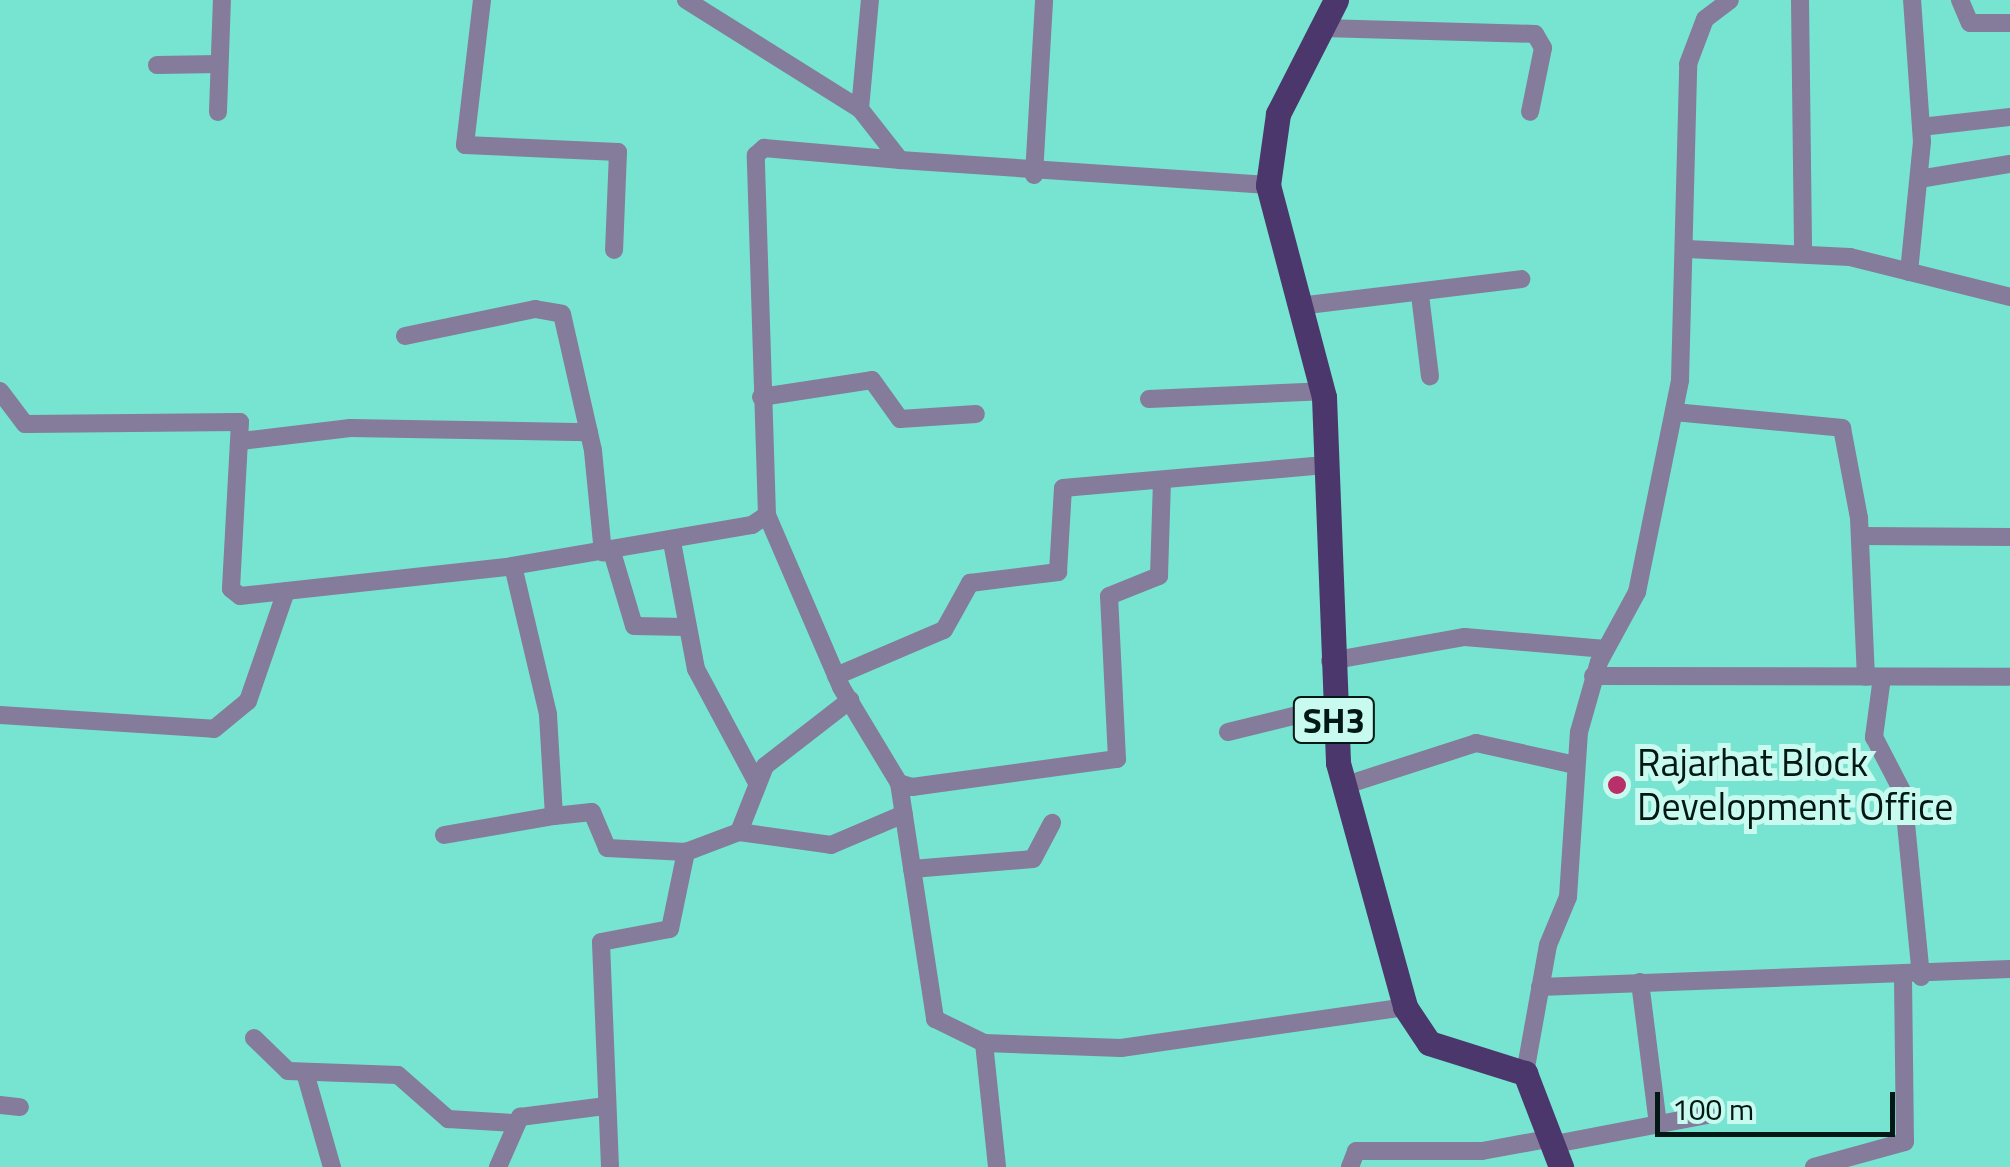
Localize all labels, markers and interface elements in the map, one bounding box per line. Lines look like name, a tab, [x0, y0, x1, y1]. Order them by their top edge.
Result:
road number: SH3	[1292, 690, 1376, 750]
place label: Rajarhat Block Development Office	[1637, 740, 1953, 829]
marker: Rajarhat Block Development Office	[1606, 774, 1628, 796]
scale bar	[1660, 1072, 1900, 1134]
text: 100 m	[1672, 1086, 1754, 1132]

